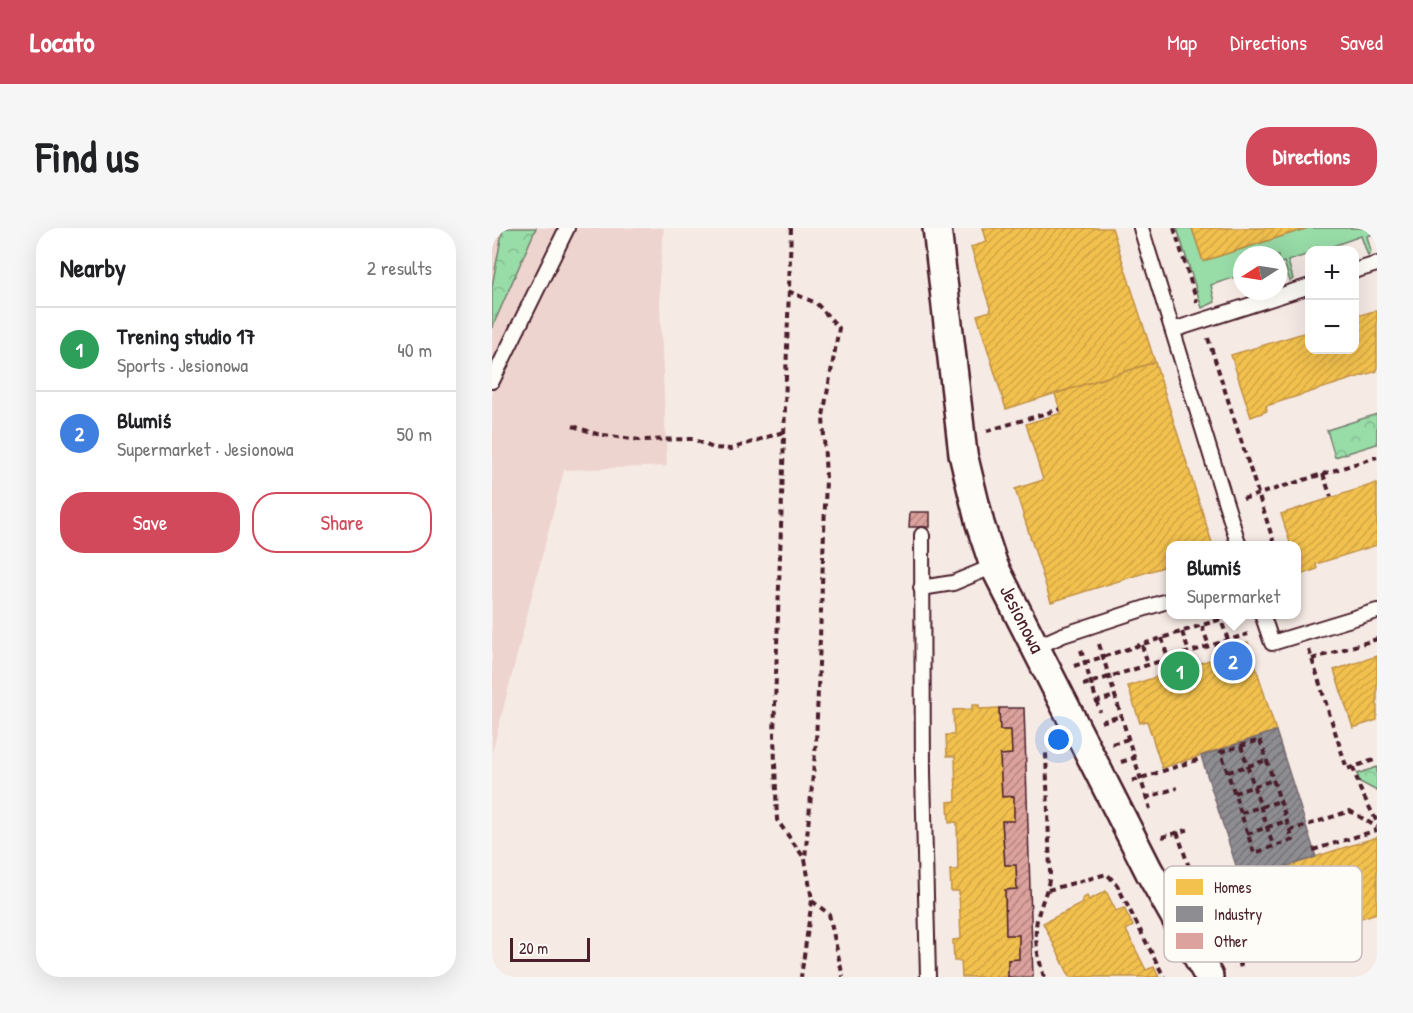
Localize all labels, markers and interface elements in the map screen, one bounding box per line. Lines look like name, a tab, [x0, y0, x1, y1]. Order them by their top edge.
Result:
text: Locato	[30, 23, 94, 61]
text: Map	[1167, 28, 1197, 57]
text: Directions	[1230, 28, 1307, 57]
text: Saved	[1340, 28, 1383, 57]
button: Directions	[1246, 127, 1377, 186]
text: Find us	[36, 128, 139, 185]
north arrow	[1233, 246, 1287, 300]
map controls	[1305, 246, 1359, 354]
button: +	[1305, 246, 1359, 300]
text: Nearby	[60, 250, 126, 285]
text: 2 results	[367, 254, 432, 281]
button: −	[1305, 300, 1359, 354]
text: Trening studio 17	[117, 321, 255, 351]
text: 1	[76, 336, 83, 363]
text: 40 m	[397, 336, 432, 363]
text: Sports · Jesionowa	[117, 351, 248, 378]
text: Blumiś	[117, 405, 171, 435]
text: 2	[75, 420, 84, 447]
text: 50 m	[396, 420, 432, 447]
text: Supermarket · Jesionowa	[117, 435, 294, 462]
button: Save	[60, 492, 240, 553]
button: Share	[252, 492, 432, 553]
popup	[1166, 541, 1301, 619]
text: Blumiś	[1187, 552, 1241, 582]
street label: Jesionowa	[993, 580, 1052, 658]
text: Supermarket	[1187, 582, 1280, 609]
pin: 2	[1214, 638, 1252, 684]
pin: 1	[1160, 648, 1200, 694]
your location	[1044, 725, 1073, 754]
legend	[1164, 866, 1362, 962]
text: Homes	[1214, 876, 1251, 898]
text: Industry	[1214, 903, 1262, 925]
text: Other	[1214, 930, 1248, 952]
scale bar	[510, 935, 590, 962]
text: 20 m	[519, 937, 548, 959]

